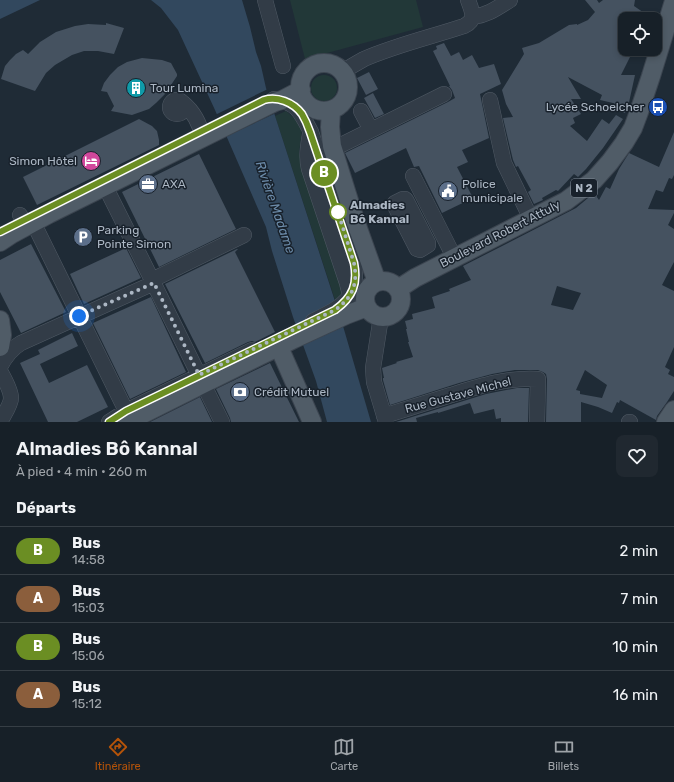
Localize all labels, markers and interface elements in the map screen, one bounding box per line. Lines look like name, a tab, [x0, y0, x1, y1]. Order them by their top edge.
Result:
map controls	[618, 12, 662, 56]
button: locate	[618, 12, 662, 56]
building icon: Tour Lumina	[125, 77, 147, 99]
place label: Tour Lumina	[150, 81, 218, 95]
bus stop icon: Lycée Schoelcher	[647, 96, 669, 118]
place label: Lycée Schoelcher	[546, 100, 644, 114]
hotel icon: Simon Hôtel	[80, 150, 102, 172]
place label: Simon Hôtel	[9, 154, 77, 168]
water label: Rivière Madame	[253, 159, 298, 255]
line badge: B	[311, 160, 337, 186]
text: B	[319, 164, 329, 181]
office icon: AXA	[137, 173, 159, 195]
place label: AXA	[162, 177, 186, 191]
place label: Police municipale	[462, 177, 523, 205]
road number: N 2	[571, 179, 597, 197]
public building icon: Police municipale	[437, 180, 459, 202]
street label: Boulevard Robert Attuly	[437, 197, 563, 271]
place label: Almadies Bô Kannal	[350, 198, 409, 226]
marker: Almadies Bô Kannal	[329, 203, 347, 221]
place label: Parking Pointe Simon	[97, 223, 171, 251]
parking icon: Parking Pointe Simon	[72, 226, 94, 248]
your location	[69, 306, 89, 326]
street label: Rue Gustave Michel	[403, 374, 513, 416]
bank icon: Crédit Mutuel	[229, 381, 251, 403]
place label: Crédit Mutuel	[254, 385, 329, 399]
button: heart	[616, 435, 658, 477]
text: Almadies Bô Kannal	[16, 437, 198, 460]
text: À pied · 4 min · 260 m	[16, 464, 147, 479]
text: Départs	[16, 499, 76, 517]
text: Bus	[72, 534, 100, 552]
text: B	[33, 542, 43, 559]
text: 2 min	[619, 542, 658, 560]
text: 14:58	[72, 552, 105, 567]
text: Bus	[72, 582, 100, 600]
text: A	[33, 590, 43, 607]
text: 7 min	[621, 590, 658, 608]
text: 15:03	[72, 600, 105, 615]
text: Bus	[72, 630, 100, 648]
text: B	[33, 638, 43, 655]
text: 10 min	[612, 638, 658, 656]
text: 15:06	[72, 648, 105, 663]
text: Bus	[72, 678, 100, 696]
text: A	[33, 686, 43, 703]
text: 16 min	[613, 686, 658, 704]
text: 15:12	[72, 696, 102, 711]
tab: Itinéraire	[95, 736, 141, 773]
tab: Carte	[330, 736, 358, 773]
tab: Billets	[548, 736, 579, 773]

